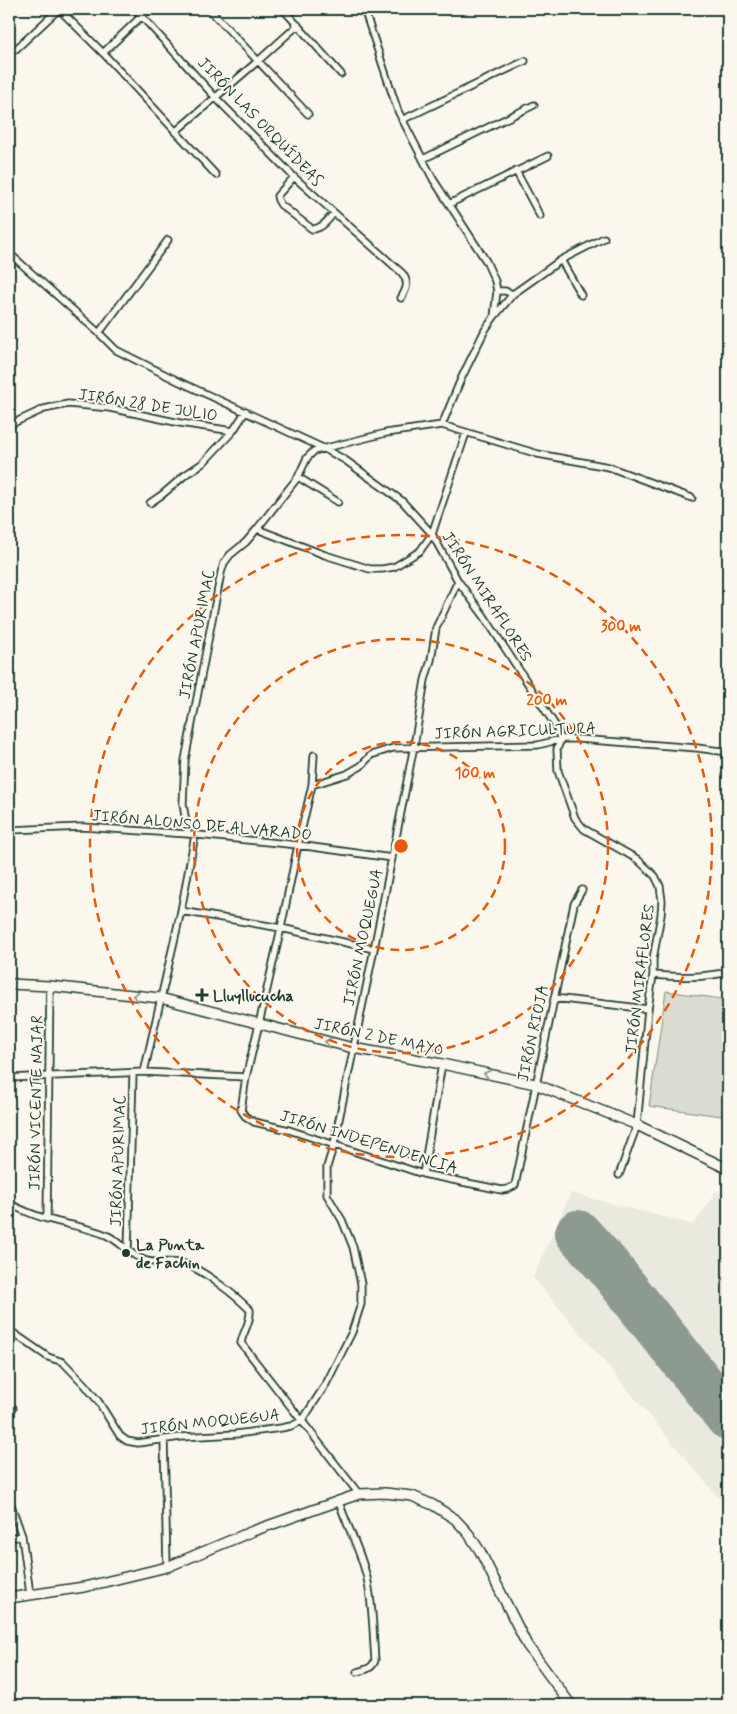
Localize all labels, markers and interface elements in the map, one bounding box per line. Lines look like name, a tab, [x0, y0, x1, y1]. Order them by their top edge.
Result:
street label: JIRÓN LAS ORQUÍDEAS	[193, 53, 327, 191]
street label: JIRÓN 28 DE JULIO	[77, 384, 219, 427]
street label: JIRÓN MIRAFLORES	[437, 528, 537, 666]
street label: JIRÓN APURIMAC	[175, 568, 220, 701]
text: 300 m	[601, 617, 641, 637]
text: 200 m	[527, 691, 568, 711]
street label: JIRÓN AGRICULTURA	[434, 718, 596, 745]
text: 100 m	[455, 764, 495, 784]
street label: JIRÓN ALONSO DE ALVARADO	[91, 805, 313, 846]
centre of rings	[392, 837, 410, 855]
street label: JIRÓN MOQUEGUA	[339, 867, 388, 1008]
street label: JIRÓN MIRAFLORES	[621, 903, 660, 1056]
street label: JIRÓN RIOJA	[513, 983, 554, 1084]
place label: Lluyllucucha	[213, 986, 294, 1007]
marker: Lluyllucucha	[195, 988, 209, 1002]
one-way arrow	[132, 991, 140, 1002]
street label: JIRÓN 2 DE MAYO	[312, 1013, 445, 1061]
street label: JIRÓN VICENTE NAJAR	[24, 1015, 49, 1191]
one-way arrow	[324, 1037, 332, 1047]
one-way arrow	[483, 1069, 492, 1080]
street label: JIRÓN APURIMAC	[106, 1095, 131, 1227]
street label: JIRÓN INDEPENDENCIA	[277, 1105, 460, 1179]
place label: La Punta de Fachin	[136, 1235, 205, 1274]
marker: La Punta de Fachin	[120, 1247, 132, 1259]
street label: JIRÓN MOQUEGUA	[139, 1405, 281, 1440]

